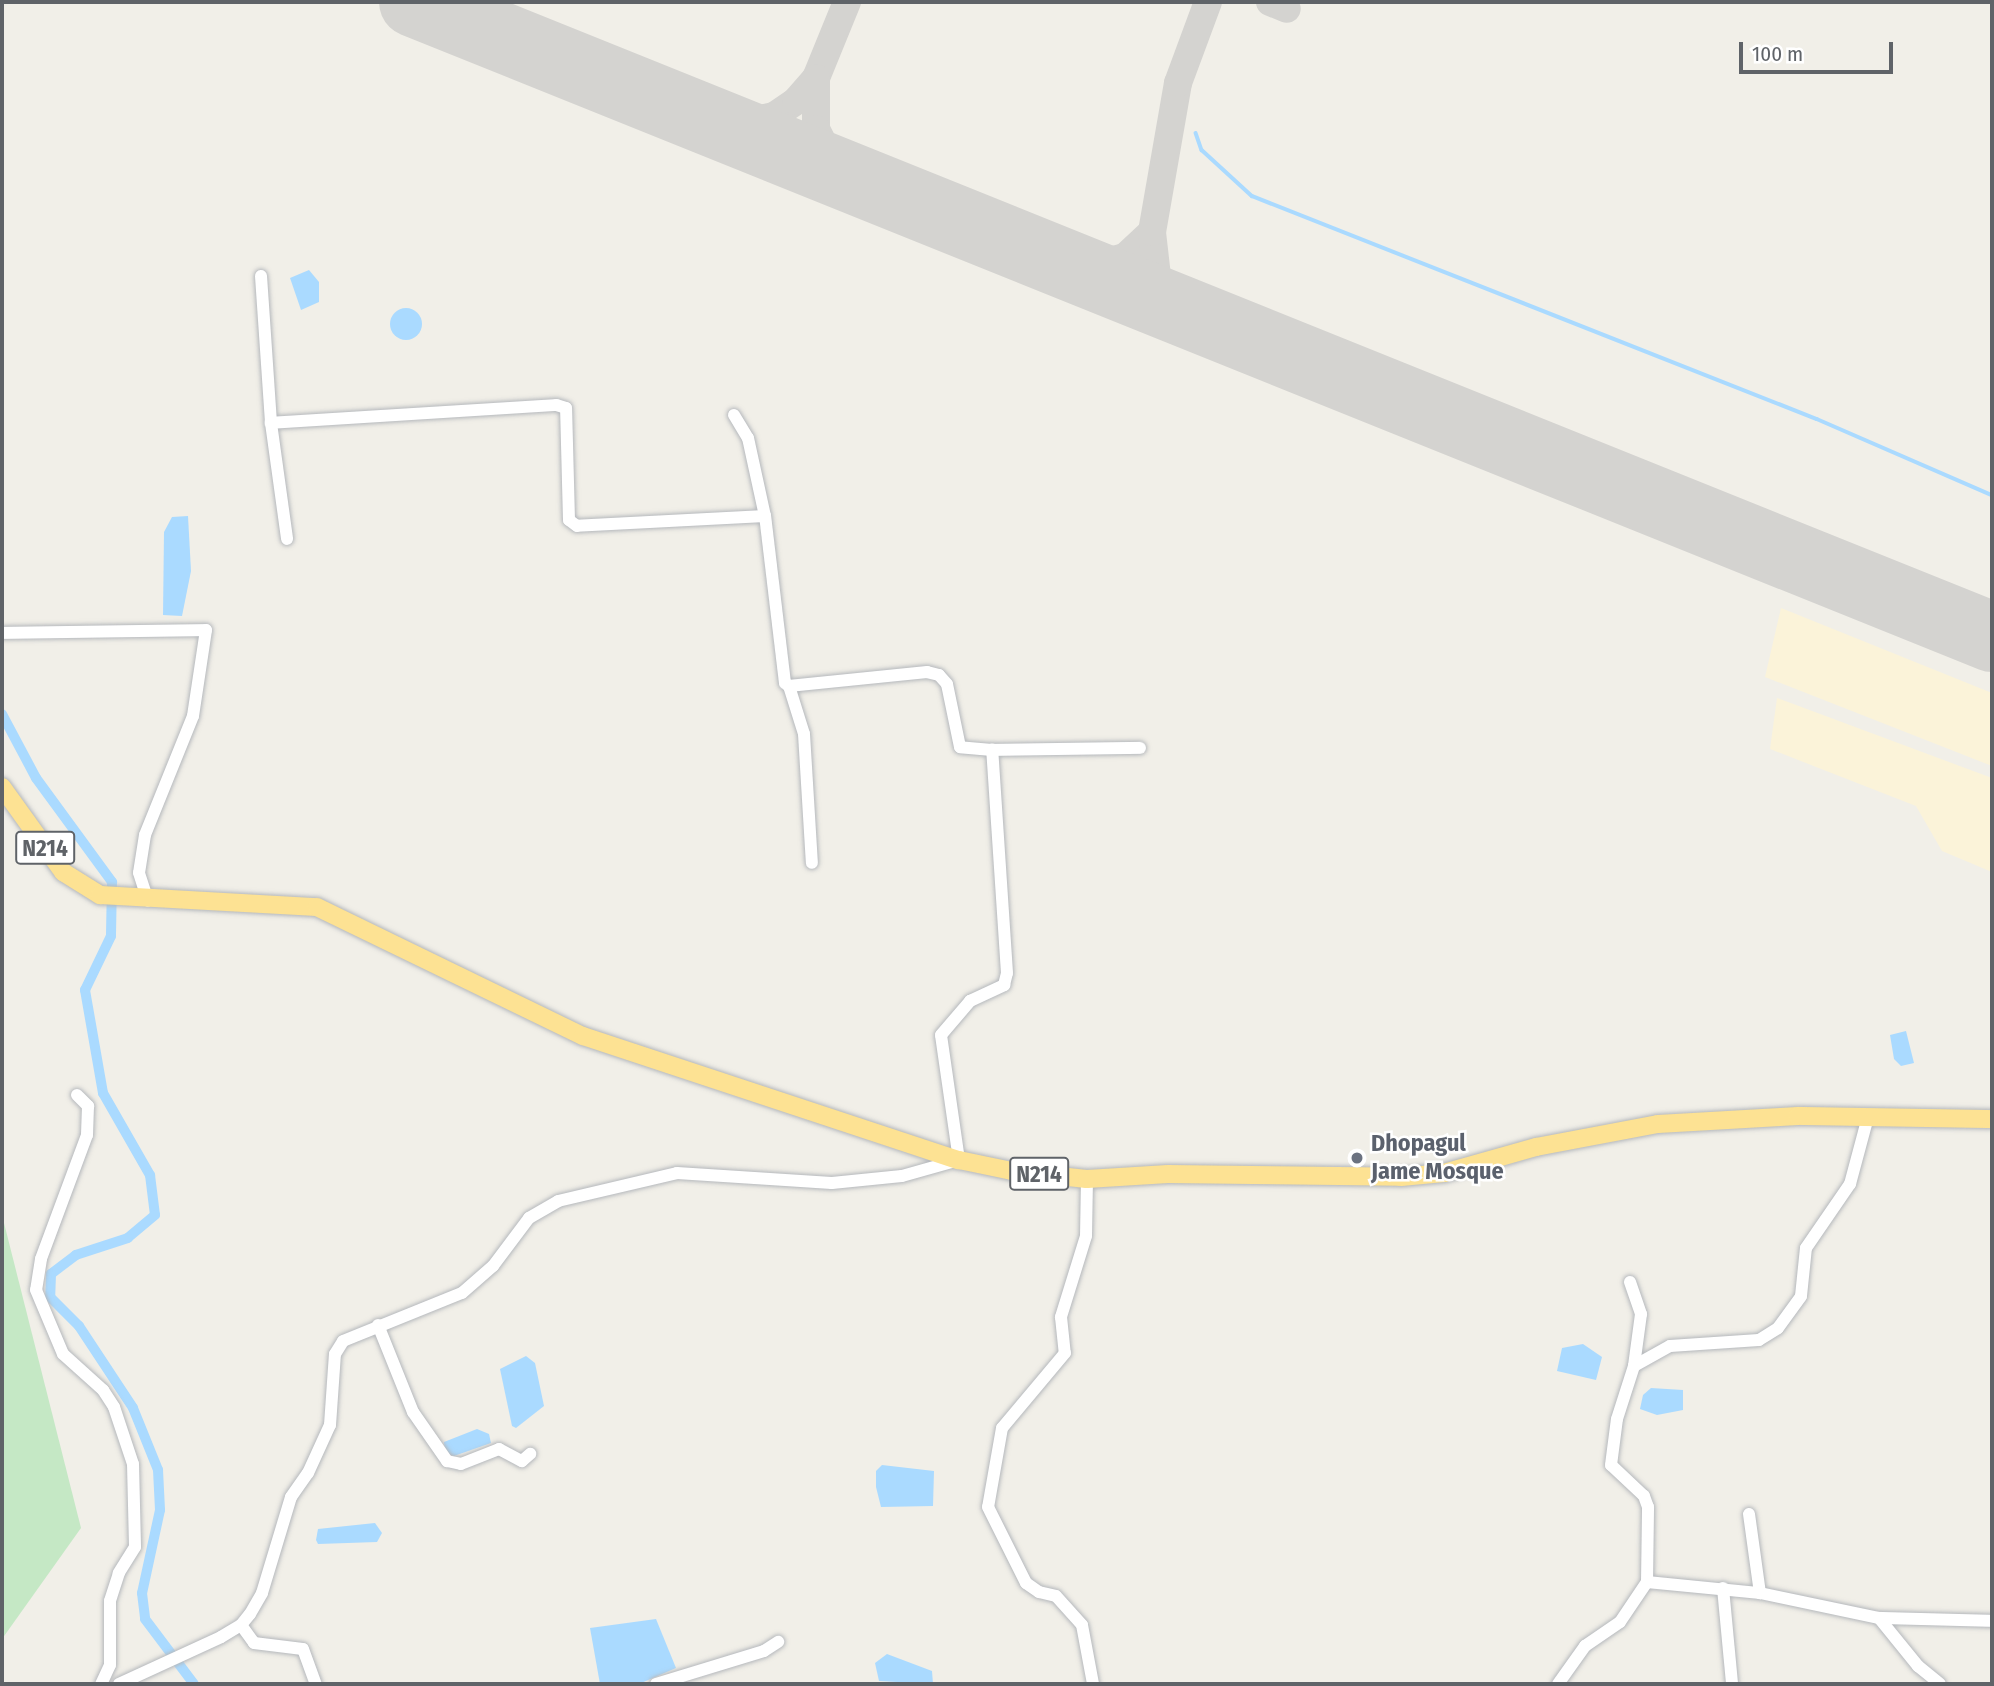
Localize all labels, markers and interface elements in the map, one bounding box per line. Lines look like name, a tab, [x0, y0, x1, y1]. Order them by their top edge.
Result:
scale bar	[1742, 28, 1896, 72]
text: 100 m	[1752, 41, 1803, 67]
road number: N214	[14, 828, 76, 868]
place label: Dhopagul Jame Mosque	[1371, 1130, 1504, 1186]
marker: Dhopagul Jame Mosque	[1349, 1150, 1365, 1166]
road number: N214	[1007, 1154, 1070, 1194]

